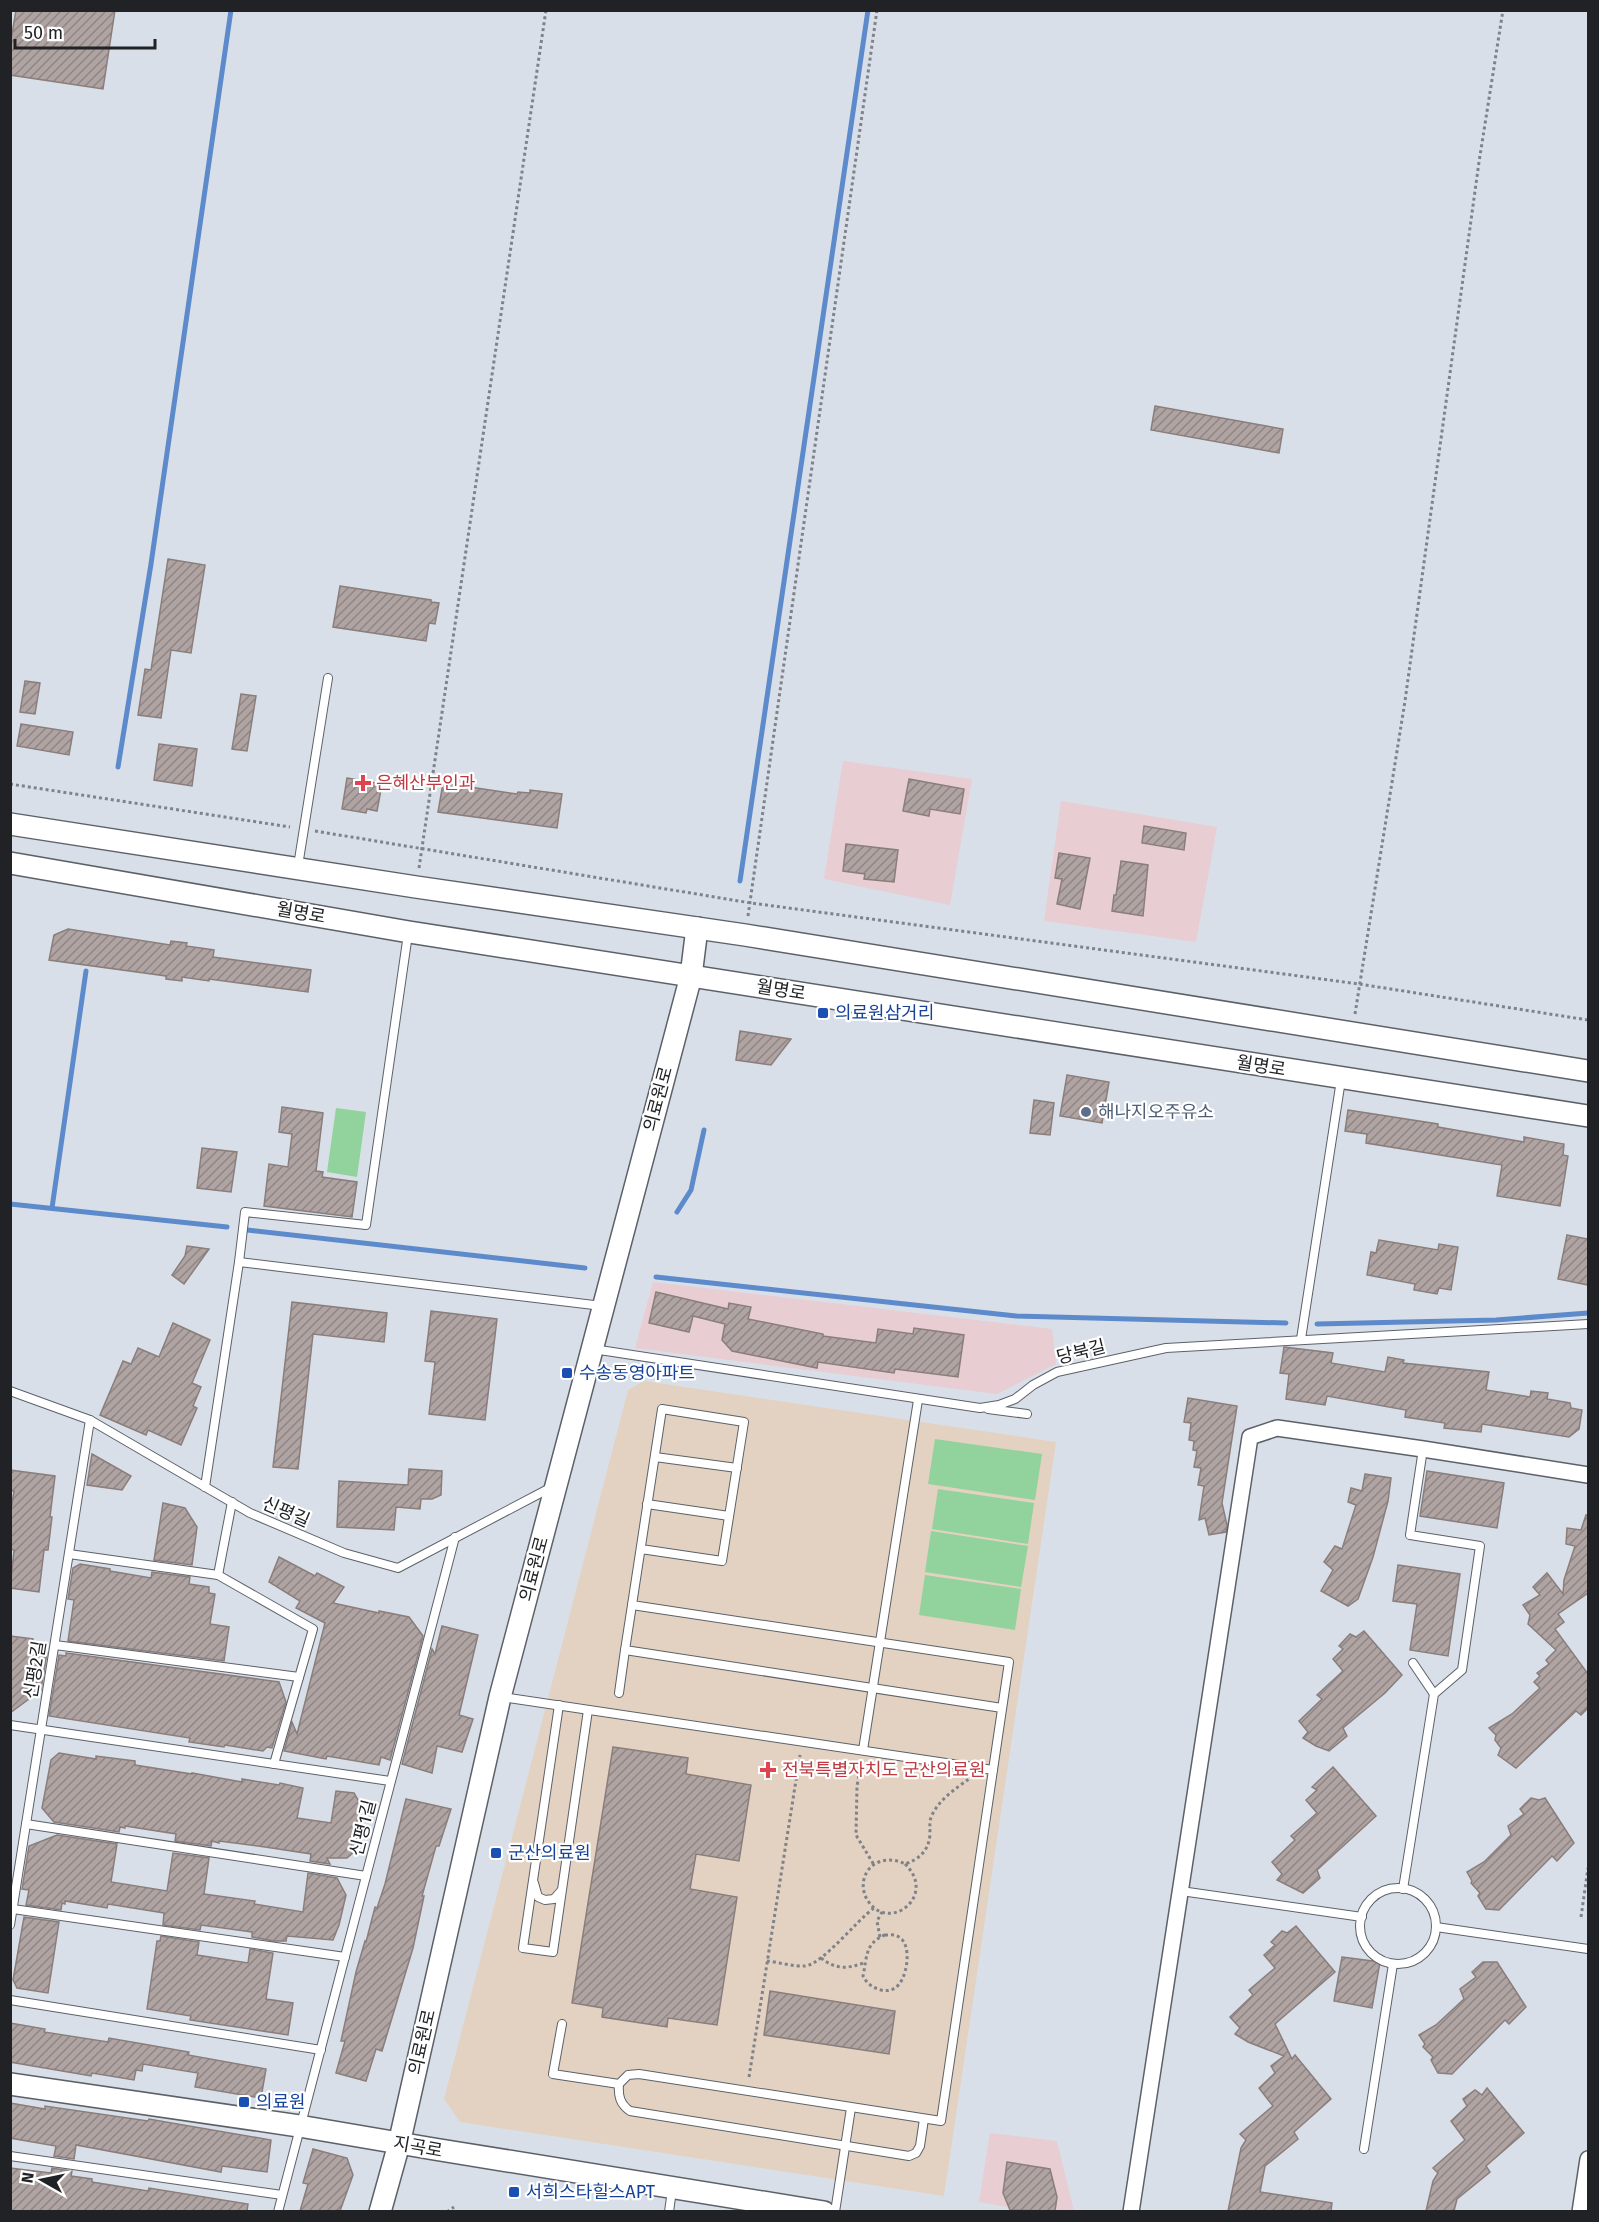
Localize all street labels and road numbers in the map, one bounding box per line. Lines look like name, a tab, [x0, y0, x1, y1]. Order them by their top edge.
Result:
street label: 월명로	[275, 898, 327, 928]
street label: 월명로	[755, 975, 807, 1005]
street label: 월명로	[1235, 1051, 1287, 1081]
street label: 의료원로	[639, 1064, 677, 1134]
street label: 당북길	[1054, 1335, 1108, 1369]
street label: 신평길	[259, 1492, 313, 1532]
street label: 의료원로	[515, 1534, 553, 1604]
street label: 신평2길	[20, 1639, 50, 1701]
street label: 신평1길	[345, 1797, 381, 1859]
street label: 의료원로	[404, 2007, 440, 2077]
street label: 지곡로	[392, 2132, 444, 2162]

